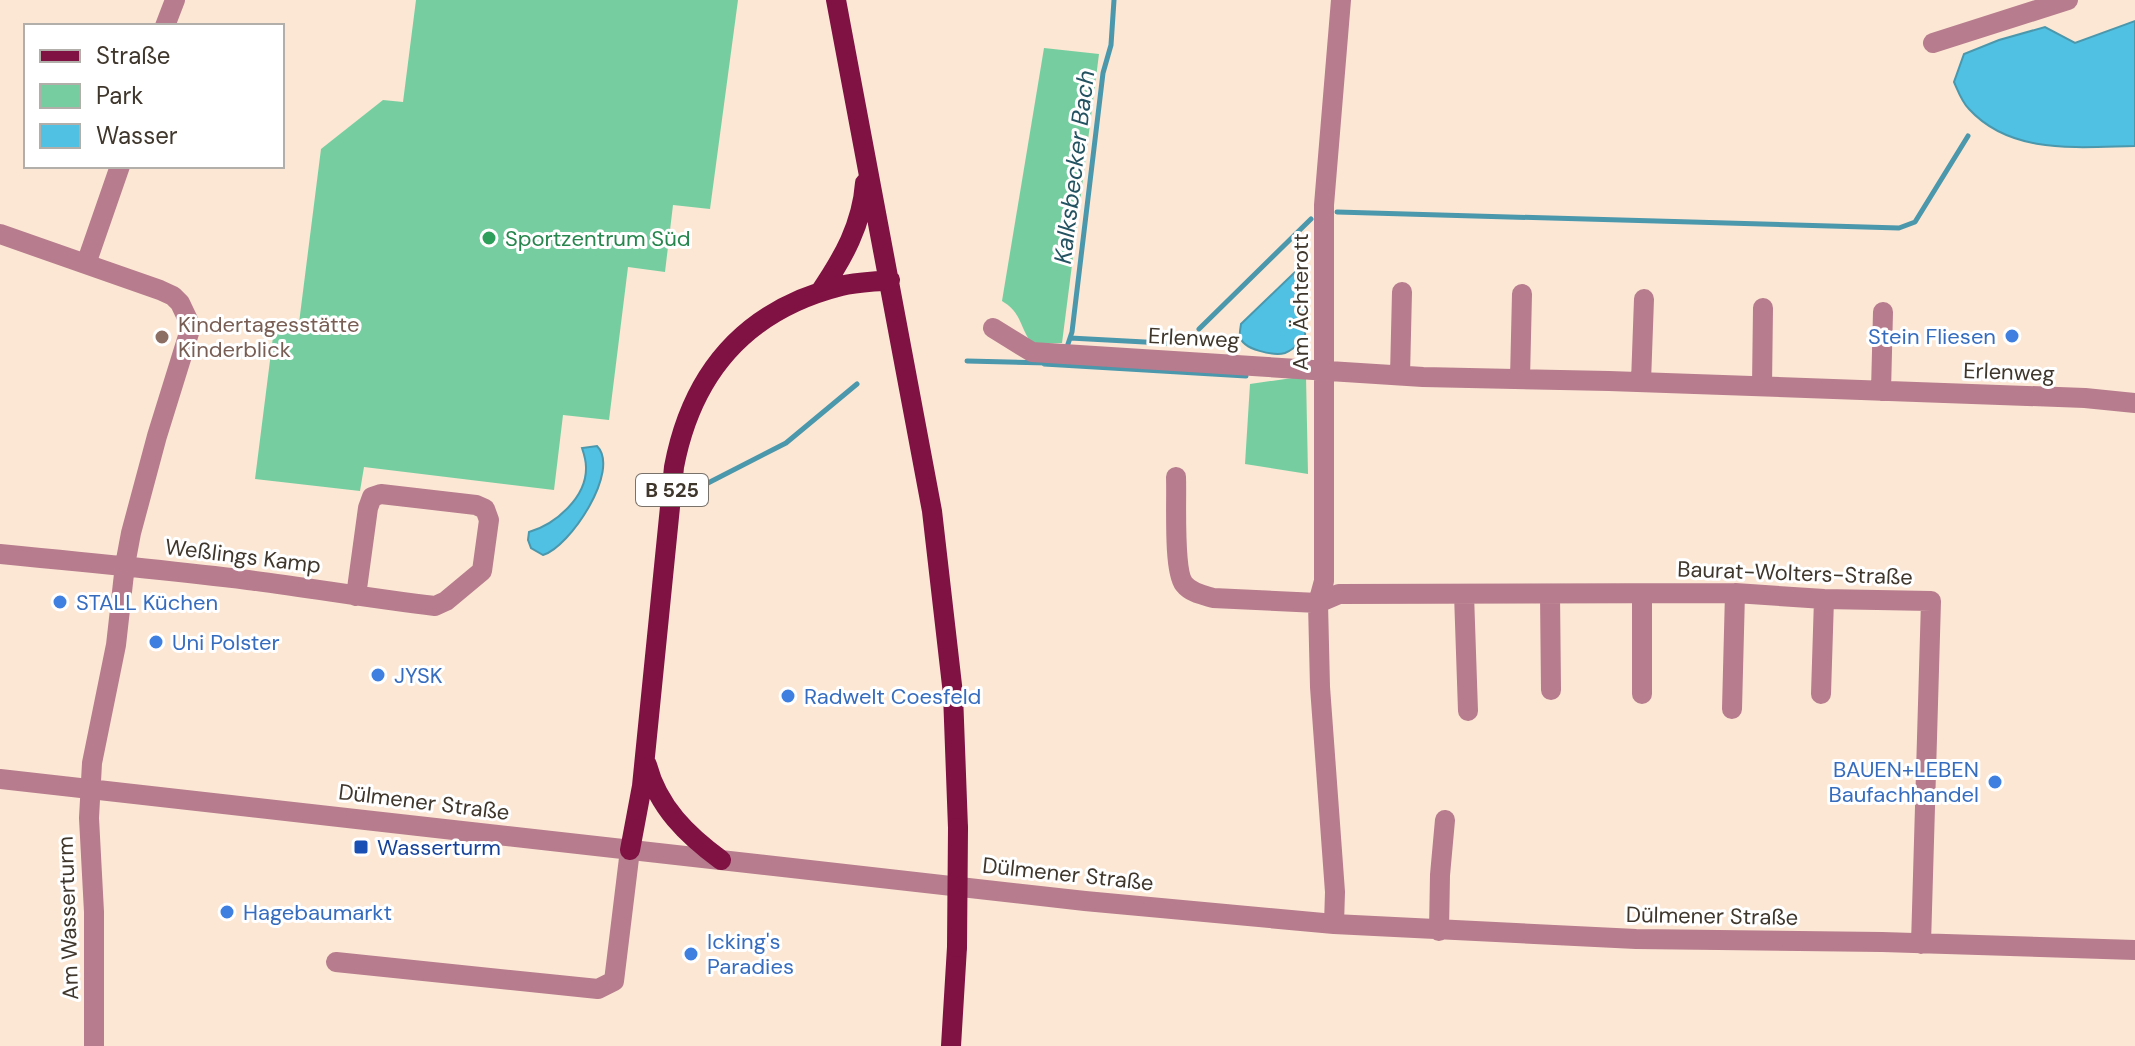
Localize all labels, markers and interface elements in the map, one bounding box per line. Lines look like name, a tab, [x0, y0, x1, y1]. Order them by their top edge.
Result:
legend	[24, 24, 284, 168]
text: Straße	[96, 40, 170, 71]
water label: Kalksbecker Bach	[1047, 68, 1101, 266]
text: Park	[96, 80, 143, 111]
text: Wasser	[96, 120, 178, 151]
place label: Sportzentrum Süd	[505, 224, 691, 253]
marker: Sportzentrum Süd	[480, 229, 498, 247]
street label: Am Ächterott	[1286, 233, 1315, 371]
place label: Kindertagesstätte Kinderblick	[178, 310, 359, 364]
street label: Erlenweg	[1147, 321, 1241, 355]
place label: Stein Fliesen	[1868, 322, 1996, 351]
marker: Stein Fliesen	[2003, 327, 2021, 345]
marker: Kindertagesstätte Kinderblick	[153, 328, 171, 346]
street label: Erlenweg	[1963, 356, 2055, 388]
road number: B 525	[636, 474, 708, 506]
street label: Weßlings Kamp	[163, 532, 323, 580]
street label: Baurat-Wolters-Straße	[1677, 554, 1913, 592]
place label: STALL Küchen	[76, 588, 218, 617]
marker: STALL Küchen	[51, 593, 69, 611]
place label: Uni Polster	[172, 628, 280, 657]
marker: Uni Polster	[147, 633, 165, 651]
place label: JYSK	[394, 661, 443, 690]
marker: JYSK	[369, 666, 387, 684]
place label: Radwelt Coesfeld	[804, 682, 981, 711]
marker: Radwelt Coesfeld	[779, 687, 797, 705]
place label: BAUEN+LEBEN Baufachhandel	[1828, 755, 1979, 809]
marker: BAUEN+LEBEN Baufachhandel	[1986, 773, 2004, 791]
street label: Dülmener Straße	[337, 777, 511, 827]
place label: Wasserturm	[377, 833, 501, 862]
street label: Am Wasserturm	[51, 836, 85, 1000]
marker: Wasserturm	[352, 838, 370, 856]
street label: Dülmener Straße	[981, 851, 1155, 897]
place label: Hagebaumarkt	[243, 898, 392, 927]
street label: Dülmener Straße	[1626, 900, 1798, 932]
marker: Hagebaumarkt	[218, 903, 236, 921]
place label: Icking's Paradies	[707, 927, 794, 981]
marker: Icking's Paradies	[682, 945, 700, 963]

